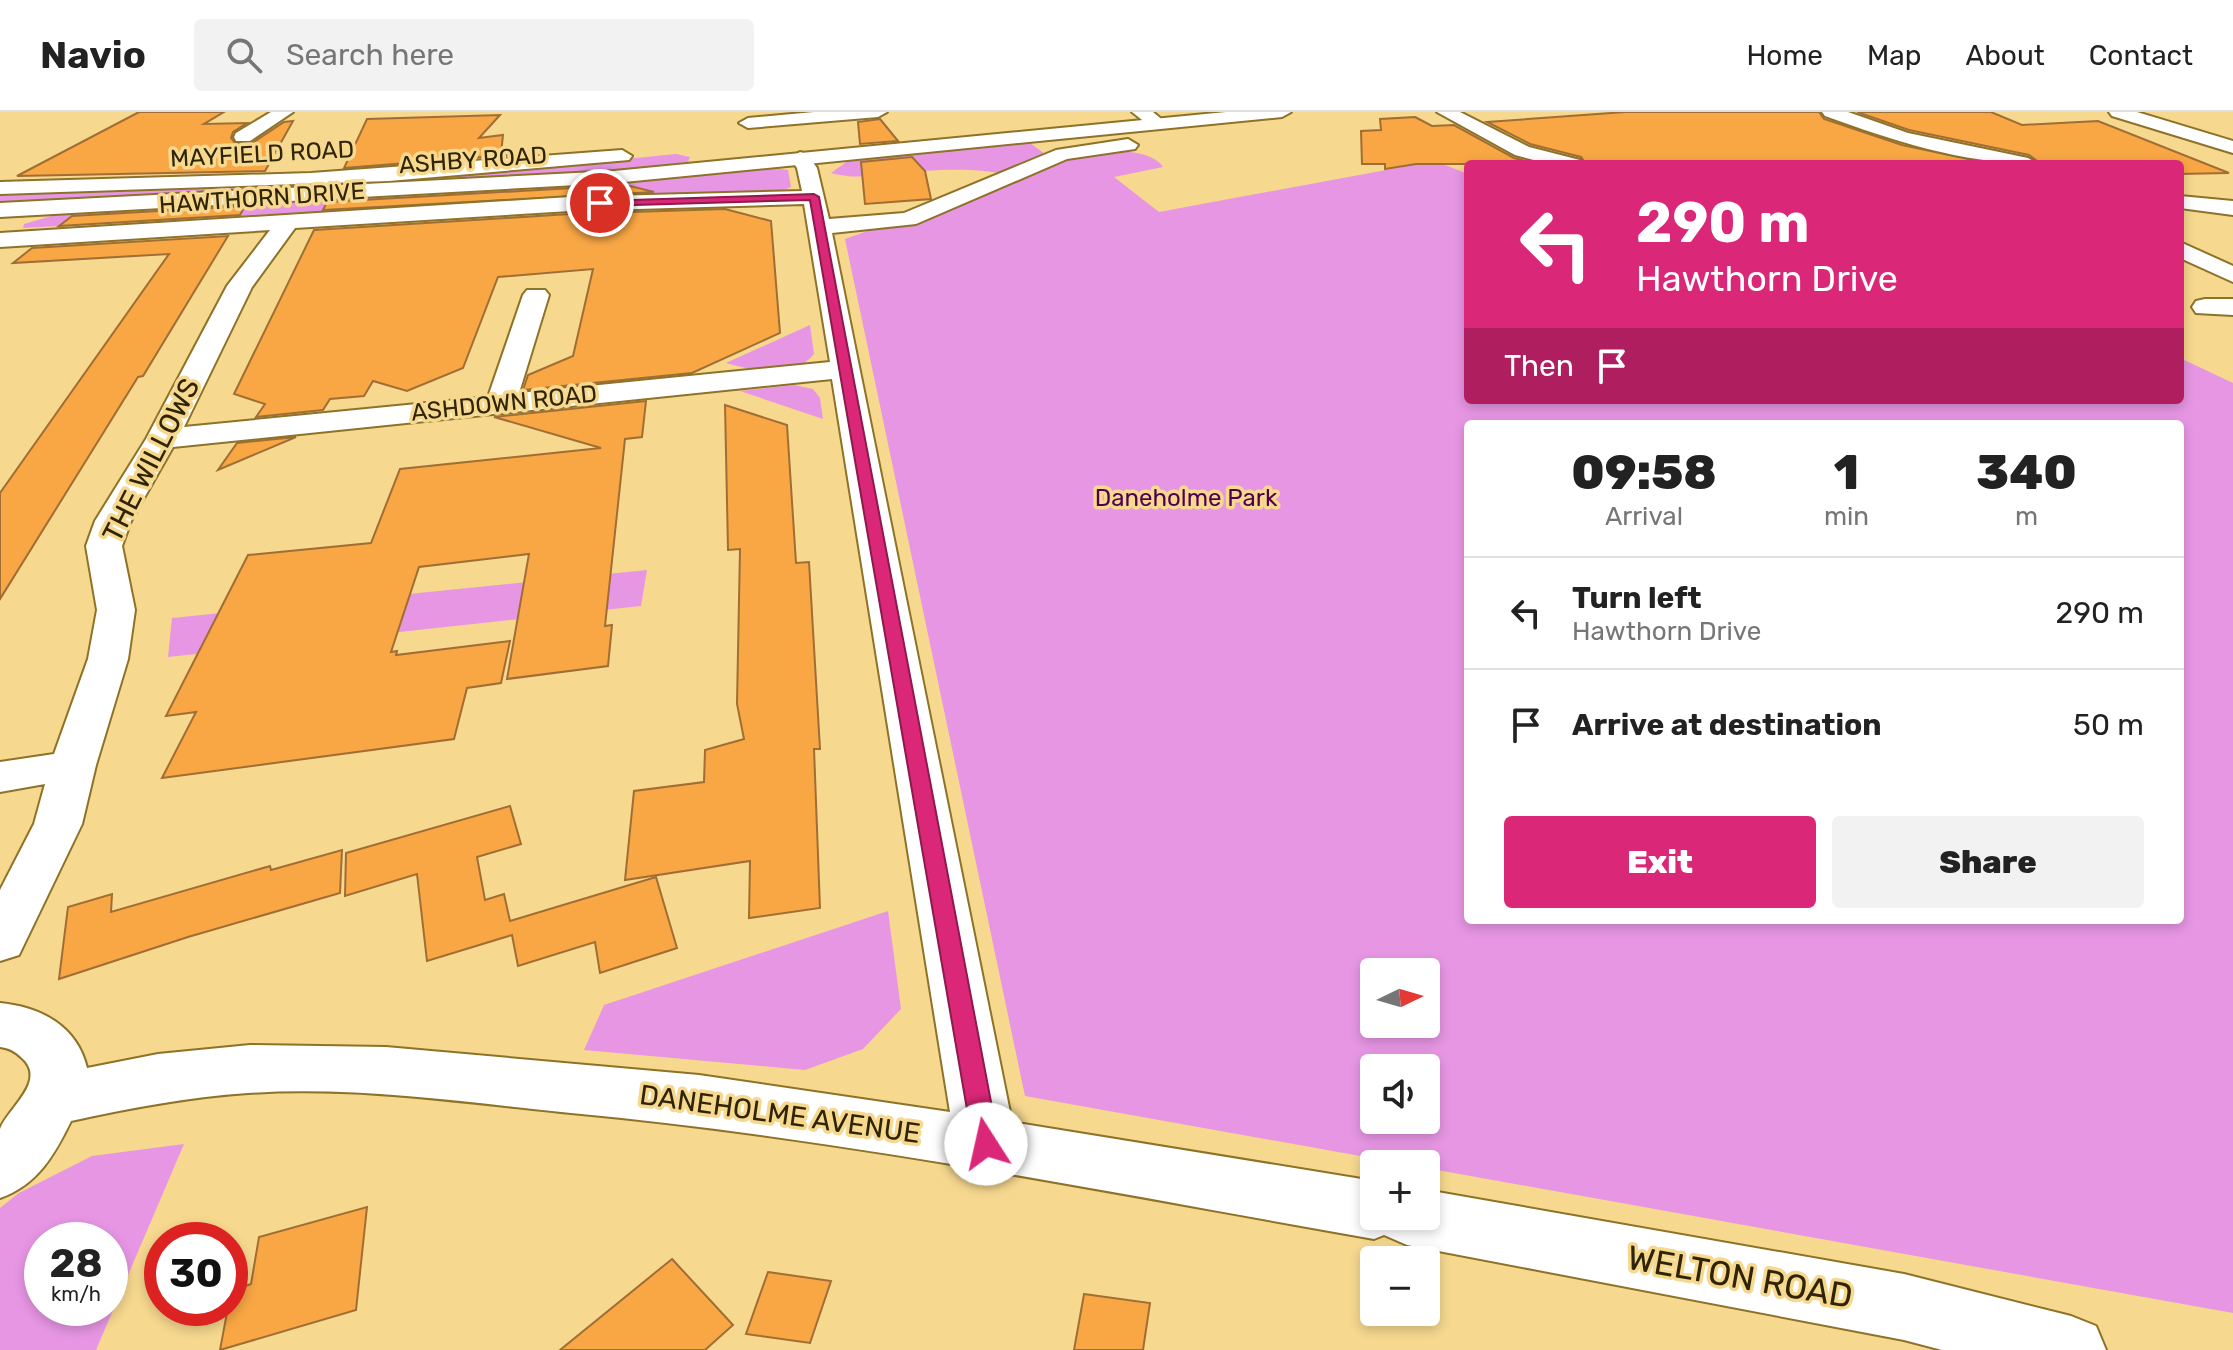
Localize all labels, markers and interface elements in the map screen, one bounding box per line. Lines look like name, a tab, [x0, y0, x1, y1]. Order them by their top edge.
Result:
search box	[194, 19, 754, 91]
text: Navio	[40, 32, 146, 78]
icon: search	[222, 33, 266, 77]
text: Search here	[286, 37, 454, 73]
text: Home	[1746, 39, 1823, 72]
text: Map	[1867, 39, 1921, 72]
text: About	[1965, 39, 2045, 72]
text: Contact	[2089, 39, 2193, 72]
street label: MAYFIELD ROAD	[169, 135, 355, 173]
street label: ASHBY ROAD	[398, 141, 548, 179]
pin	[566, 169, 634, 237]
street label: HAWTHORN DRIVE	[158, 177, 366, 219]
icon: arrive	[578, 181, 622, 225]
text: 290 m	[1636, 190, 1810, 256]
icon: left	[1504, 192, 1608, 296]
text: Hawthorn Drive	[1636, 257, 1898, 300]
icon: arrive	[1590, 344, 1634, 388]
text: Then	[1504, 348, 1574, 384]
street label: THE WILLOWS	[96, 373, 206, 547]
street label: ASHDOWN ROAD	[410, 379, 598, 427]
text: 09:58	[1571, 444, 1717, 501]
text: 1	[1834, 444, 1859, 501]
text: 340	[1976, 444, 2077, 501]
park label: Daneholme Park	[1095, 484, 1278, 512]
text: Arrival	[1605, 501, 1683, 532]
text: min	[1824, 501, 1869, 532]
text: m	[2015, 501, 2038, 532]
text: Turn left	[1572, 580, 1702, 616]
icon: left	[1504, 591, 1548, 635]
text: 290 m	[2056, 595, 2144, 631]
text: Hawthorn Drive	[1572, 616, 1761, 647]
icon: arrive	[1504, 703, 1548, 747]
text: Arrive at destination	[1572, 707, 1882, 743]
text: 50 m	[2073, 707, 2144, 743]
button: Exit	[1504, 816, 1816, 908]
button: Share	[1832, 816, 2144, 908]
north arrow	[1360, 958, 1440, 1038]
map controls	[1360, 958, 1440, 1326]
button: sound	[1360, 1054, 1440, 1134]
street label: DANEHOLME AVENUE	[638, 1078, 922, 1150]
position arrow	[944, 1102, 1028, 1186]
button: +	[1360, 1150, 1440, 1230]
speed limit sign: 30	[144, 1222, 248, 1326]
street label: WELTON ROAD	[1624, 1237, 1856, 1317]
text: 28	[49, 1240, 103, 1287]
button: −	[1360, 1246, 1440, 1326]
text: km/h	[51, 1282, 101, 1306]

